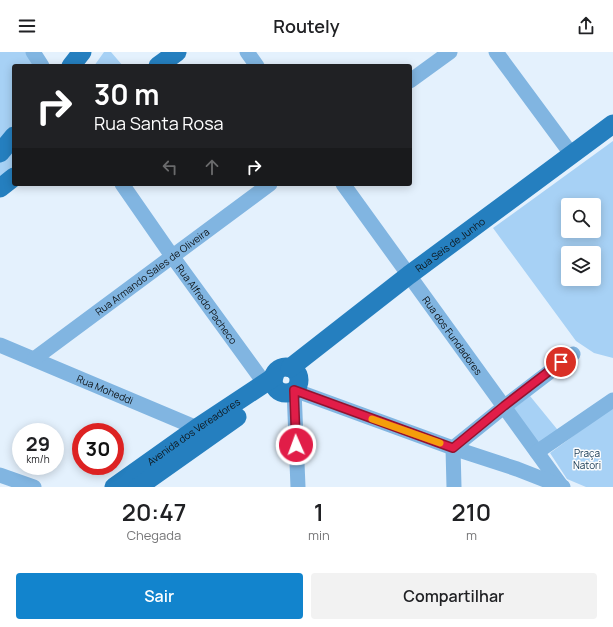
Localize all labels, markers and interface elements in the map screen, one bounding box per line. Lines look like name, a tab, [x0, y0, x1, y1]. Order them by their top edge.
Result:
text: Routely	[273, 14, 340, 38]
icon: menu	[16, 15, 38, 37]
icon: share	[575, 15, 597, 37]
text: 30 m	[94, 75, 159, 113]
icon: right	[28, 80, 80, 132]
text: Rua Santa Rosa	[94, 111, 224, 135]
icon: left	[159, 156, 181, 178]
icon: ahead	[201, 156, 223, 178]
icon: right	[243, 156, 265, 178]
map controls	[561, 198, 601, 286]
button: search	[561, 198, 601, 238]
street label: Rua Seis de Junho	[412, 214, 488, 275]
street label: Rua Armando Sales de Oliveira	[92, 225, 212, 318]
button: layers	[561, 246, 601, 286]
street label: Rua Alfredo Pacheco	[173, 261, 241, 347]
street label: Rua dos Fundadores	[419, 293, 486, 378]
pin	[544, 345, 578, 379]
icon: arrive	[550, 351, 572, 373]
street label: Rua Moheddi	[75, 371, 136, 407]
street label: Avenida dos Vereadores	[144, 394, 243, 468]
speed limit sign: 30	[72, 423, 124, 475]
position arrow	[275, 424, 317, 466]
text: 29	[26, 430, 50, 457]
park label: Praça Natori	[573, 446, 601, 472]
text: km/h	[26, 452, 50, 466]
text: 20:47	[122, 495, 186, 528]
text: 1	[314, 495, 324, 528]
text: 210	[452, 495, 491, 528]
text: Chegada	[127, 526, 181, 544]
text: min	[308, 526, 330, 544]
text: m	[466, 526, 477, 544]
button: Sair	[16, 573, 303, 619]
button: Compartilhar	[311, 573, 597, 619]

